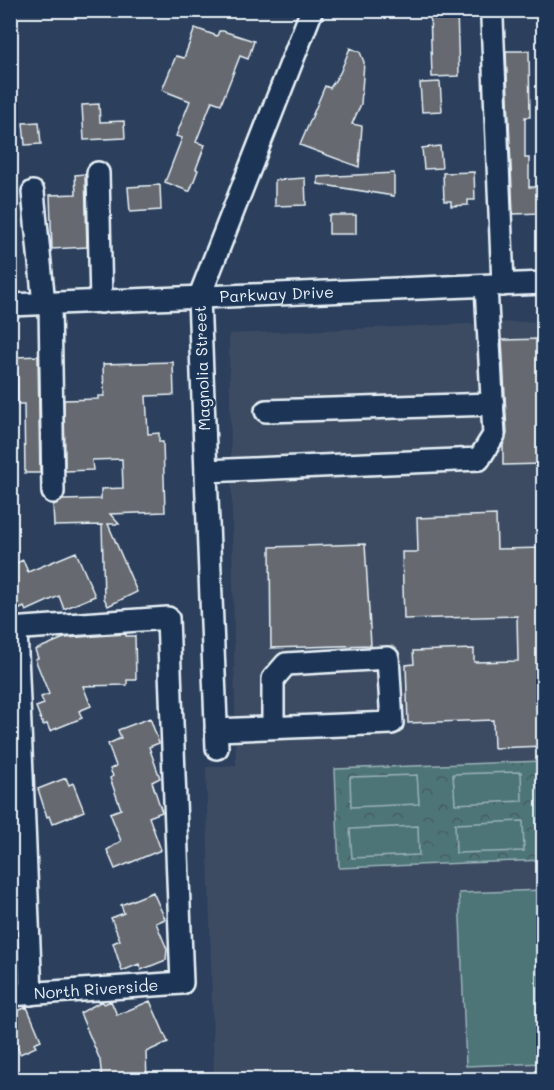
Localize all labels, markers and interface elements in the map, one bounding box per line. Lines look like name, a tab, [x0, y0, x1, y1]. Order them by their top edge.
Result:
street label: Parkway Drive	[219, 281, 334, 306]
street label: Magnolia Street	[189, 305, 214, 431]
street label: North Riverside	[33, 974, 159, 1003]

